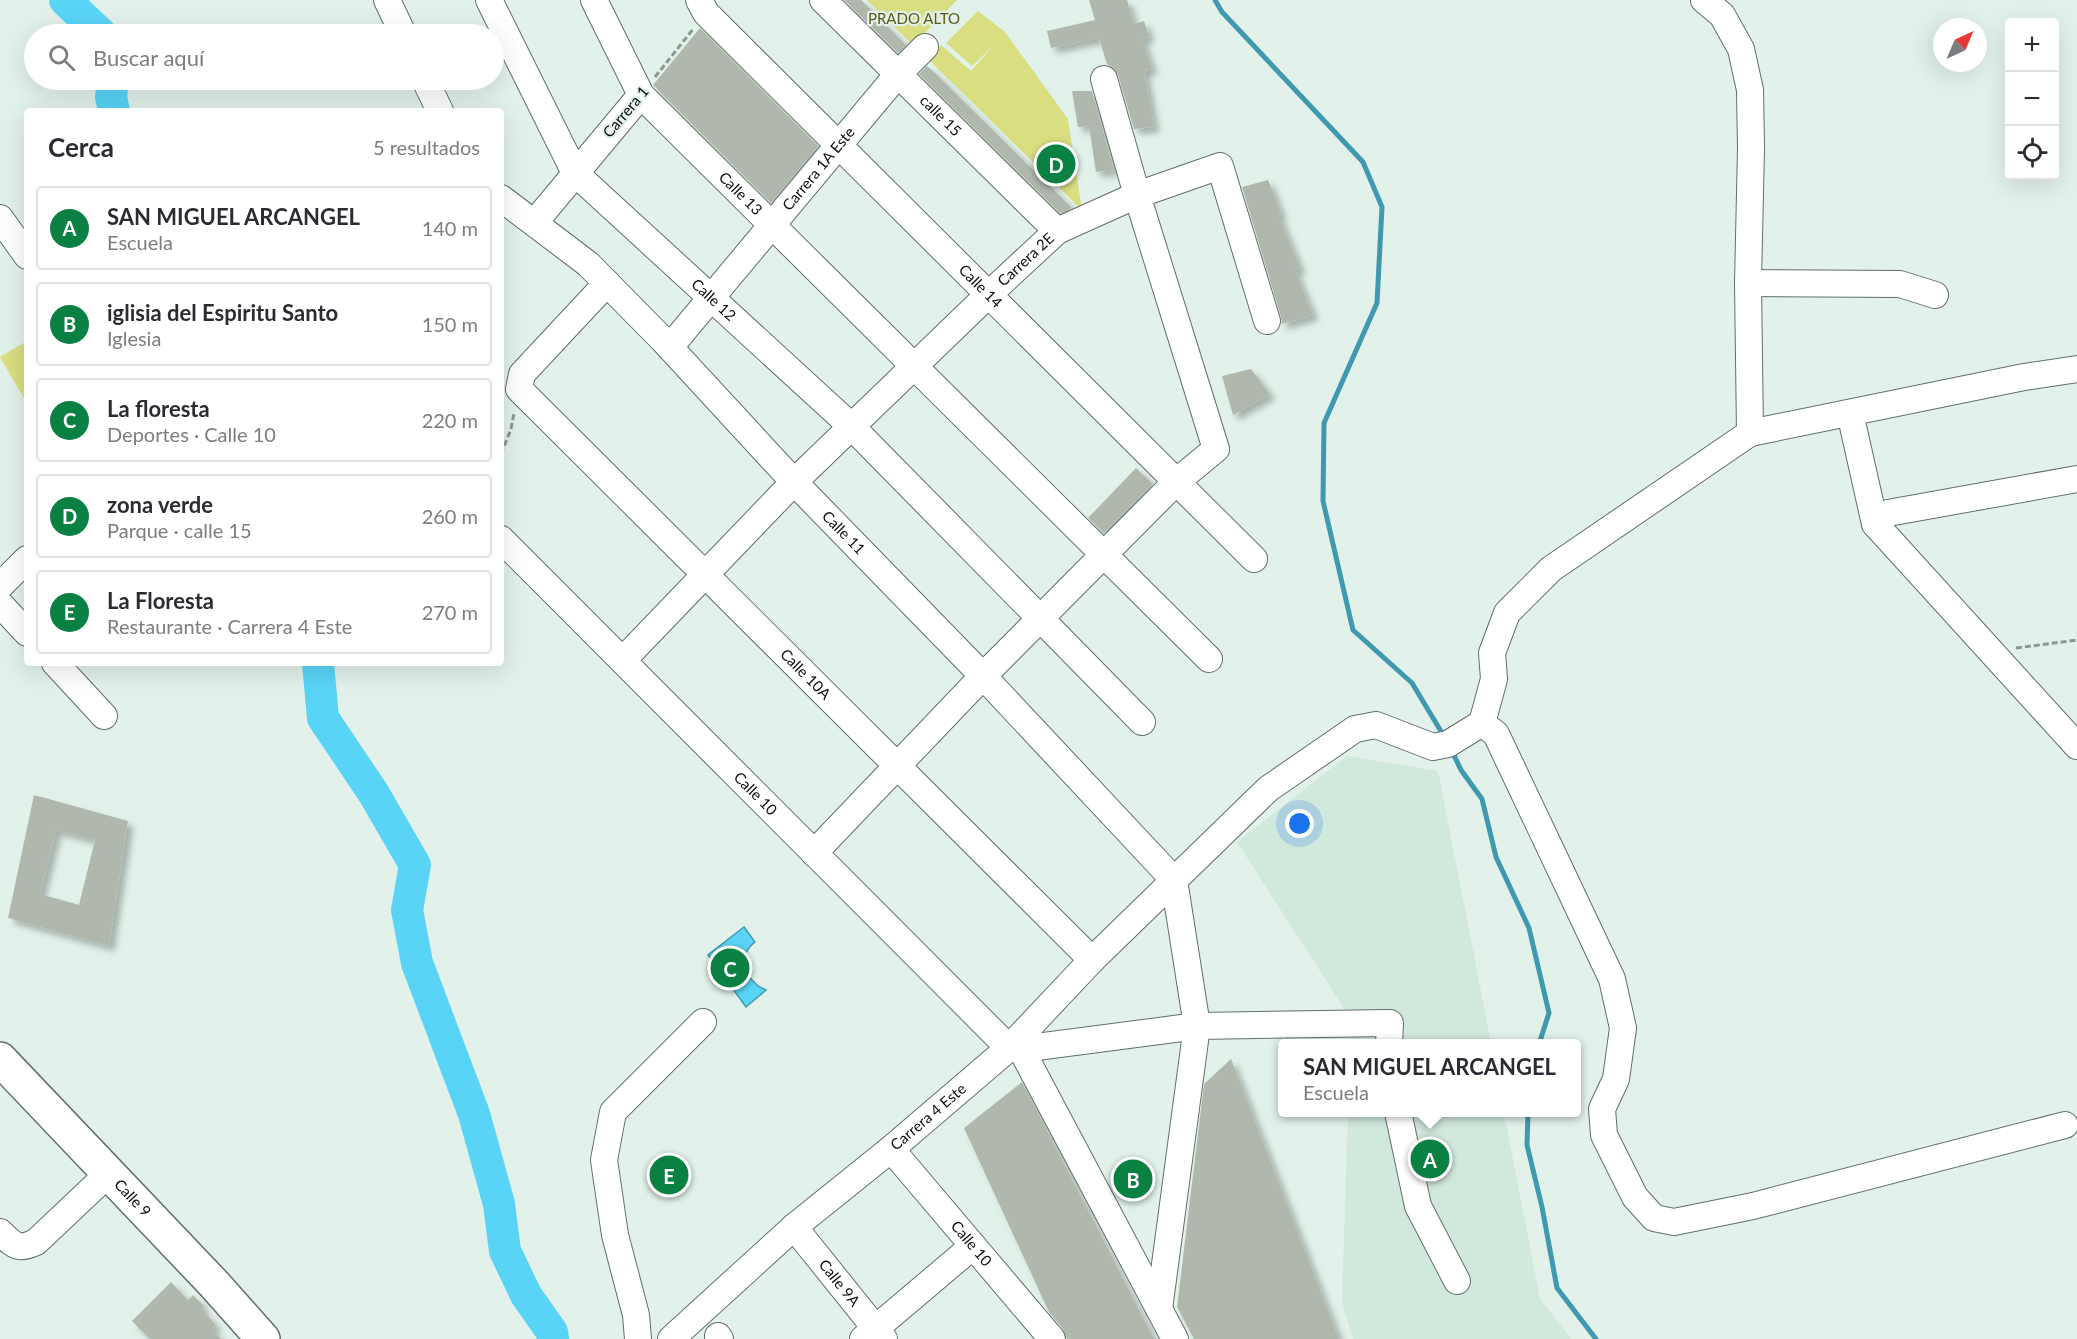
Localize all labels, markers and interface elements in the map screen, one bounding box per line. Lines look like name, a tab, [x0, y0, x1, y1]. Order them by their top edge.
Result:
park label: PRADO ALTO	[868, 9, 960, 27]
north arrow	[1933, 18, 1987, 72]
map controls	[2005, 18, 2059, 180]
button: +	[2005, 18, 2059, 72]
search box	[24, 24, 504, 90]
icon: search	[45, 41, 78, 74]
text: Buscar aquí	[93, 44, 204, 71]
button: −	[2005, 72, 2059, 126]
street label: Carrera 1	[599, 82, 652, 141]
street label: calle 15	[917, 91, 966, 139]
street label: Carrera 1A Este	[778, 123, 858, 214]
button: locate	[2005, 126, 2059, 180]
text: Cerca	[48, 131, 114, 163]
text: 5 resultados	[373, 135, 480, 159]
pin: D	[1036, 142, 1076, 186]
street label: Calle 13	[716, 168, 766, 218]
text: SAN MIGUEL ARCANGEL	[107, 203, 360, 230]
text: A	[63, 216, 76, 240]
text: 140 m	[422, 216, 478, 240]
street label: Carrera 2E	[993, 229, 1057, 290]
text: Escuela	[107, 230, 173, 254]
street label: Calle 14	[956, 260, 1007, 311]
street label: Calle 12	[688, 274, 740, 324]
text: iglisia del Espiritu Santo	[107, 299, 338, 326]
text: B	[63, 312, 76, 336]
text: 150 m	[422, 312, 478, 336]
text: Iglesia	[107, 326, 161, 350]
text: La floresta	[107, 395, 210, 422]
text: C	[63, 408, 76, 432]
text: 220 m	[422, 408, 478, 432]
text: Deportes · Calle 10	[107, 422, 276, 446]
text: zona verde	[107, 491, 213, 518]
text: D	[62, 504, 77, 528]
text: 260 m	[422, 504, 478, 528]
street label: Calle 11	[819, 506, 869, 558]
text: Parque · calle 15	[107, 518, 252, 542]
text: La Floresta	[107, 587, 214, 614]
text: E	[64, 600, 75, 624]
text: 270 m	[422, 600, 478, 624]
text: Restaurante · Carrera 4 Este	[107, 614, 352, 638]
street label: Calle 10A	[777, 645, 836, 703]
street label: Calle 10	[731, 768, 782, 819]
your location	[1285, 809, 1314, 838]
pin: C	[710, 946, 750, 990]
popup	[1278, 1039, 1581, 1117]
text: SAN MIGUEL ARCANGEL	[1303, 1053, 1556, 1080]
street label: Carrera 4 Este	[886, 1079, 969, 1154]
text: Escuela	[1303, 1080, 1369, 1104]
pin: A	[1410, 1136, 1450, 1182]
pin: E	[650, 1152, 688, 1198]
pin: B	[1114, 1156, 1152, 1202]
street label: Calle 9	[111, 1175, 155, 1220]
street label: Calle 10	[948, 1217, 996, 1270]
street label: Calle 9A	[816, 1255, 865, 1310]

